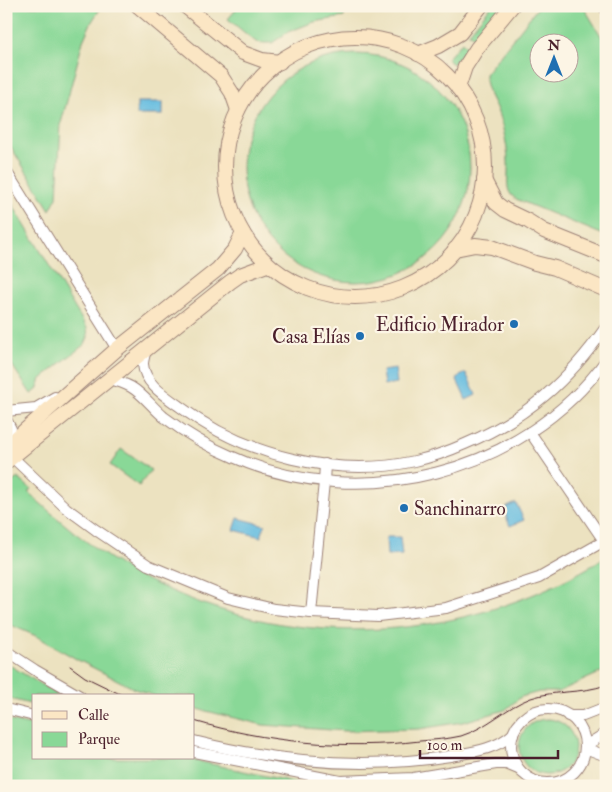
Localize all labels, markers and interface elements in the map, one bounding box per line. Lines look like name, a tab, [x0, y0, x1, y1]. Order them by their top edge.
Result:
north arrow	[530, 32, 580, 82]
text: N	[547, 37, 561, 54]
place label: Edificio Mirador	[376, 313, 504, 337]
marker: Edificio Mirador	[508, 318, 520, 330]
place label: Casa Elías	[272, 325, 350, 349]
marker: Casa Elías	[354, 330, 366, 342]
place label: Sanchinarro	[414, 497, 506, 521]
marker: Sanchinarro	[398, 502, 410, 514]
legend	[32, 694, 195, 760]
text: Calle	[78, 706, 109, 725]
scale bar	[420, 727, 557, 759]
text: Parque	[78, 730, 120, 749]
text: 100 m	[427, 736, 463, 755]

